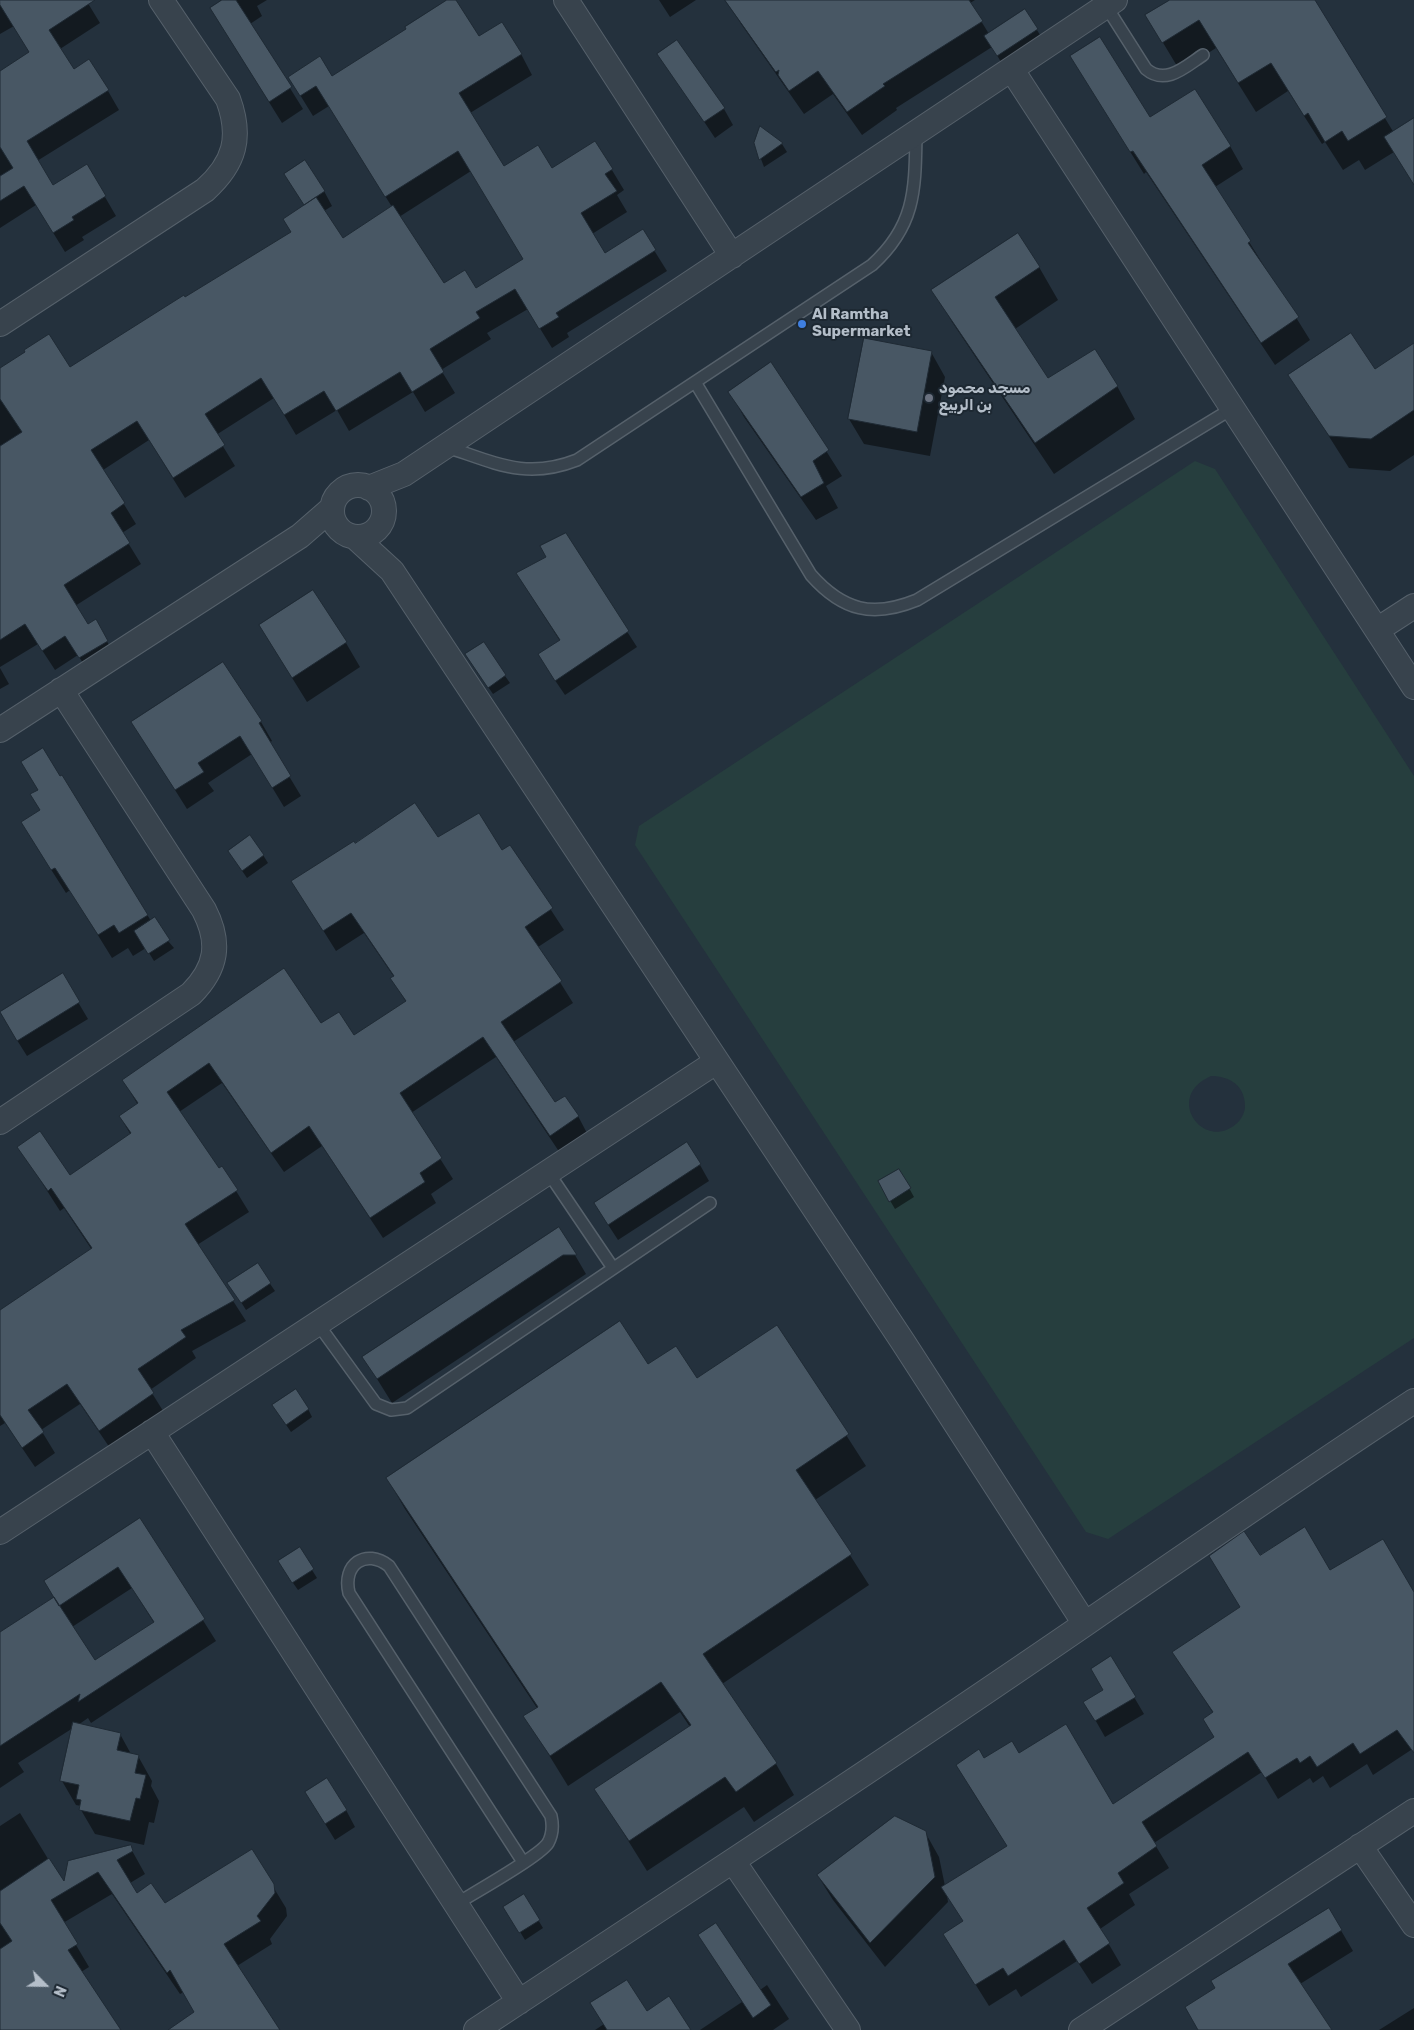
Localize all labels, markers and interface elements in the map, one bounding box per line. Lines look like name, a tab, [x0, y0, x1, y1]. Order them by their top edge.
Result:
place label: Al Ramtha Supermarket	[812, 306, 910, 341]
marker: Al Ramtha Supermarket	[796, 318, 808, 330]
place label: مسجد محمود بن الربيع	[939, 380, 1031, 415]
marker: مسجد محمود بن الربيع	[923, 392, 935, 404]
north arrow	[20, 1960, 70, 2010]
text: N	[49, 1983, 69, 1999]

